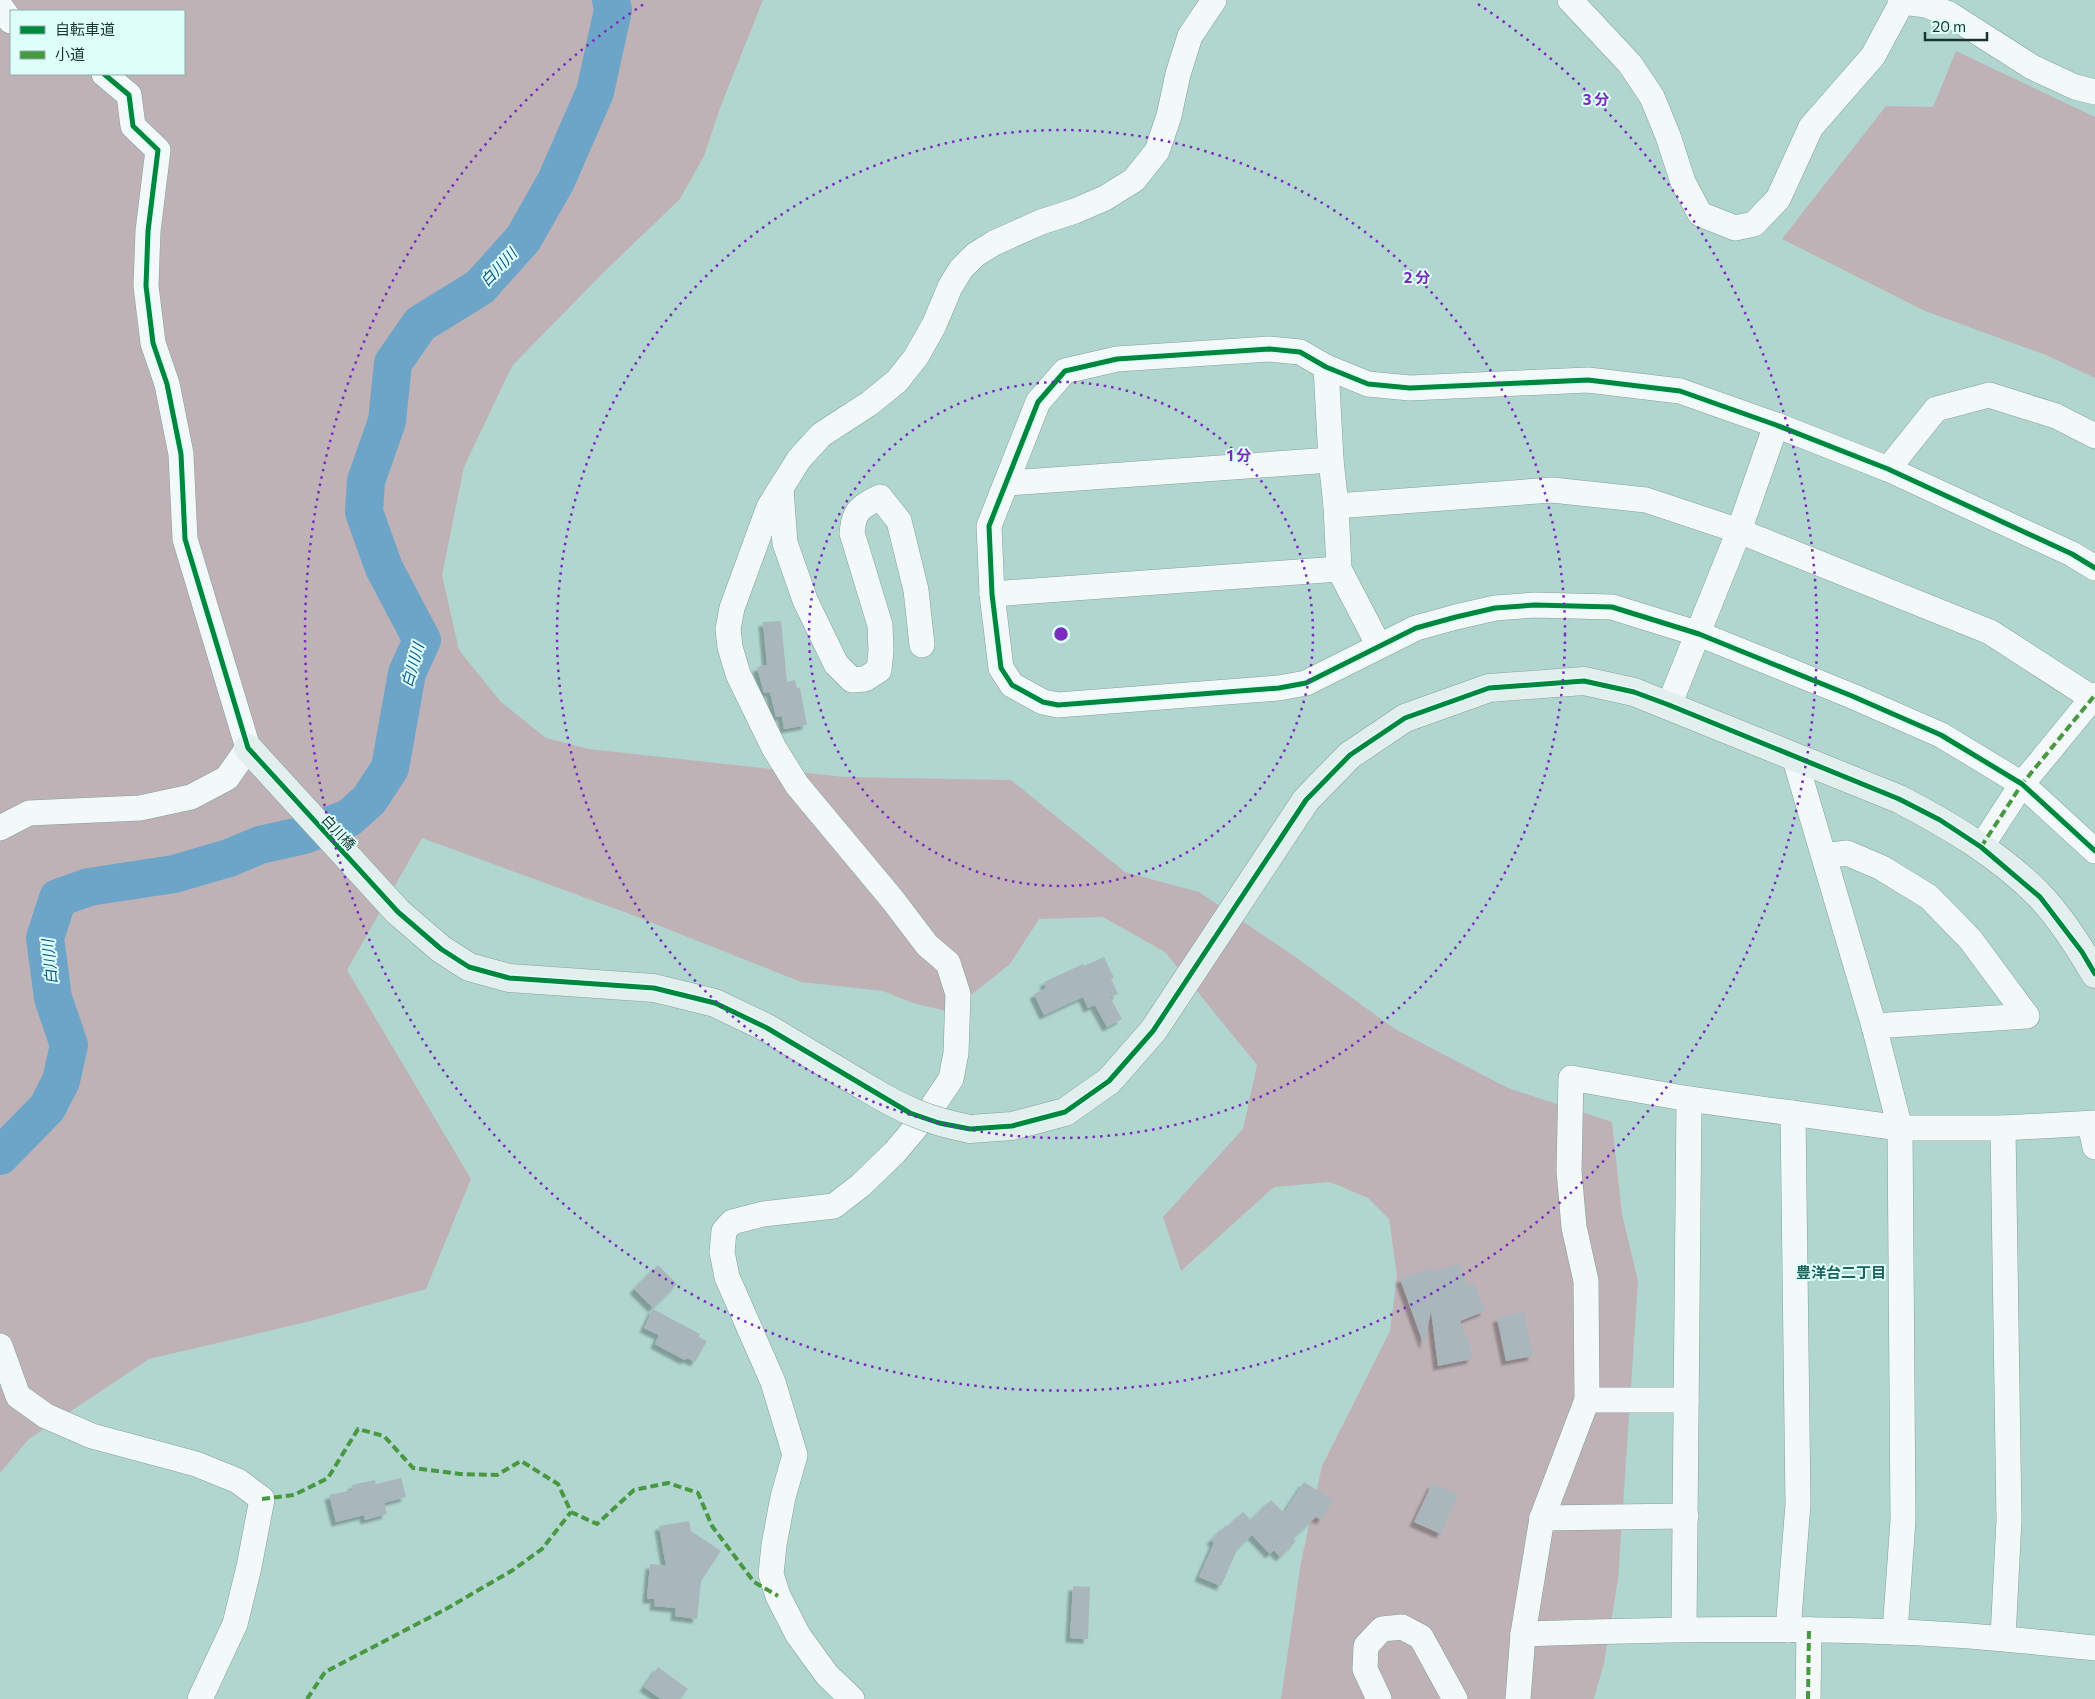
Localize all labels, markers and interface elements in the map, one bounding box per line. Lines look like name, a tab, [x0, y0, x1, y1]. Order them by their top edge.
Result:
legend	[10, 10, 185, 75]
scale bar	[1925, 10, 1988, 42]
text: 20 m	[1932, 17, 1966, 35]
text: 自転車道	[55, 20, 115, 38]
text: 小道	[55, 45, 85, 63]
text: 3 分	[1583, 90, 1609, 108]
water label: 白川川	[476, 243, 521, 290]
text: 2 分	[1404, 268, 1430, 286]
text: 1 分	[1227, 446, 1251, 464]
centre of rings	[1052, 625, 1070, 643]
water label: 白川川	[397, 639, 427, 689]
street label: 白川橋	[318, 811, 360, 853]
water label: 白川川	[38, 937, 60, 985]
district label: 豊洋台二丁目	[1796, 1263, 1886, 1281]

